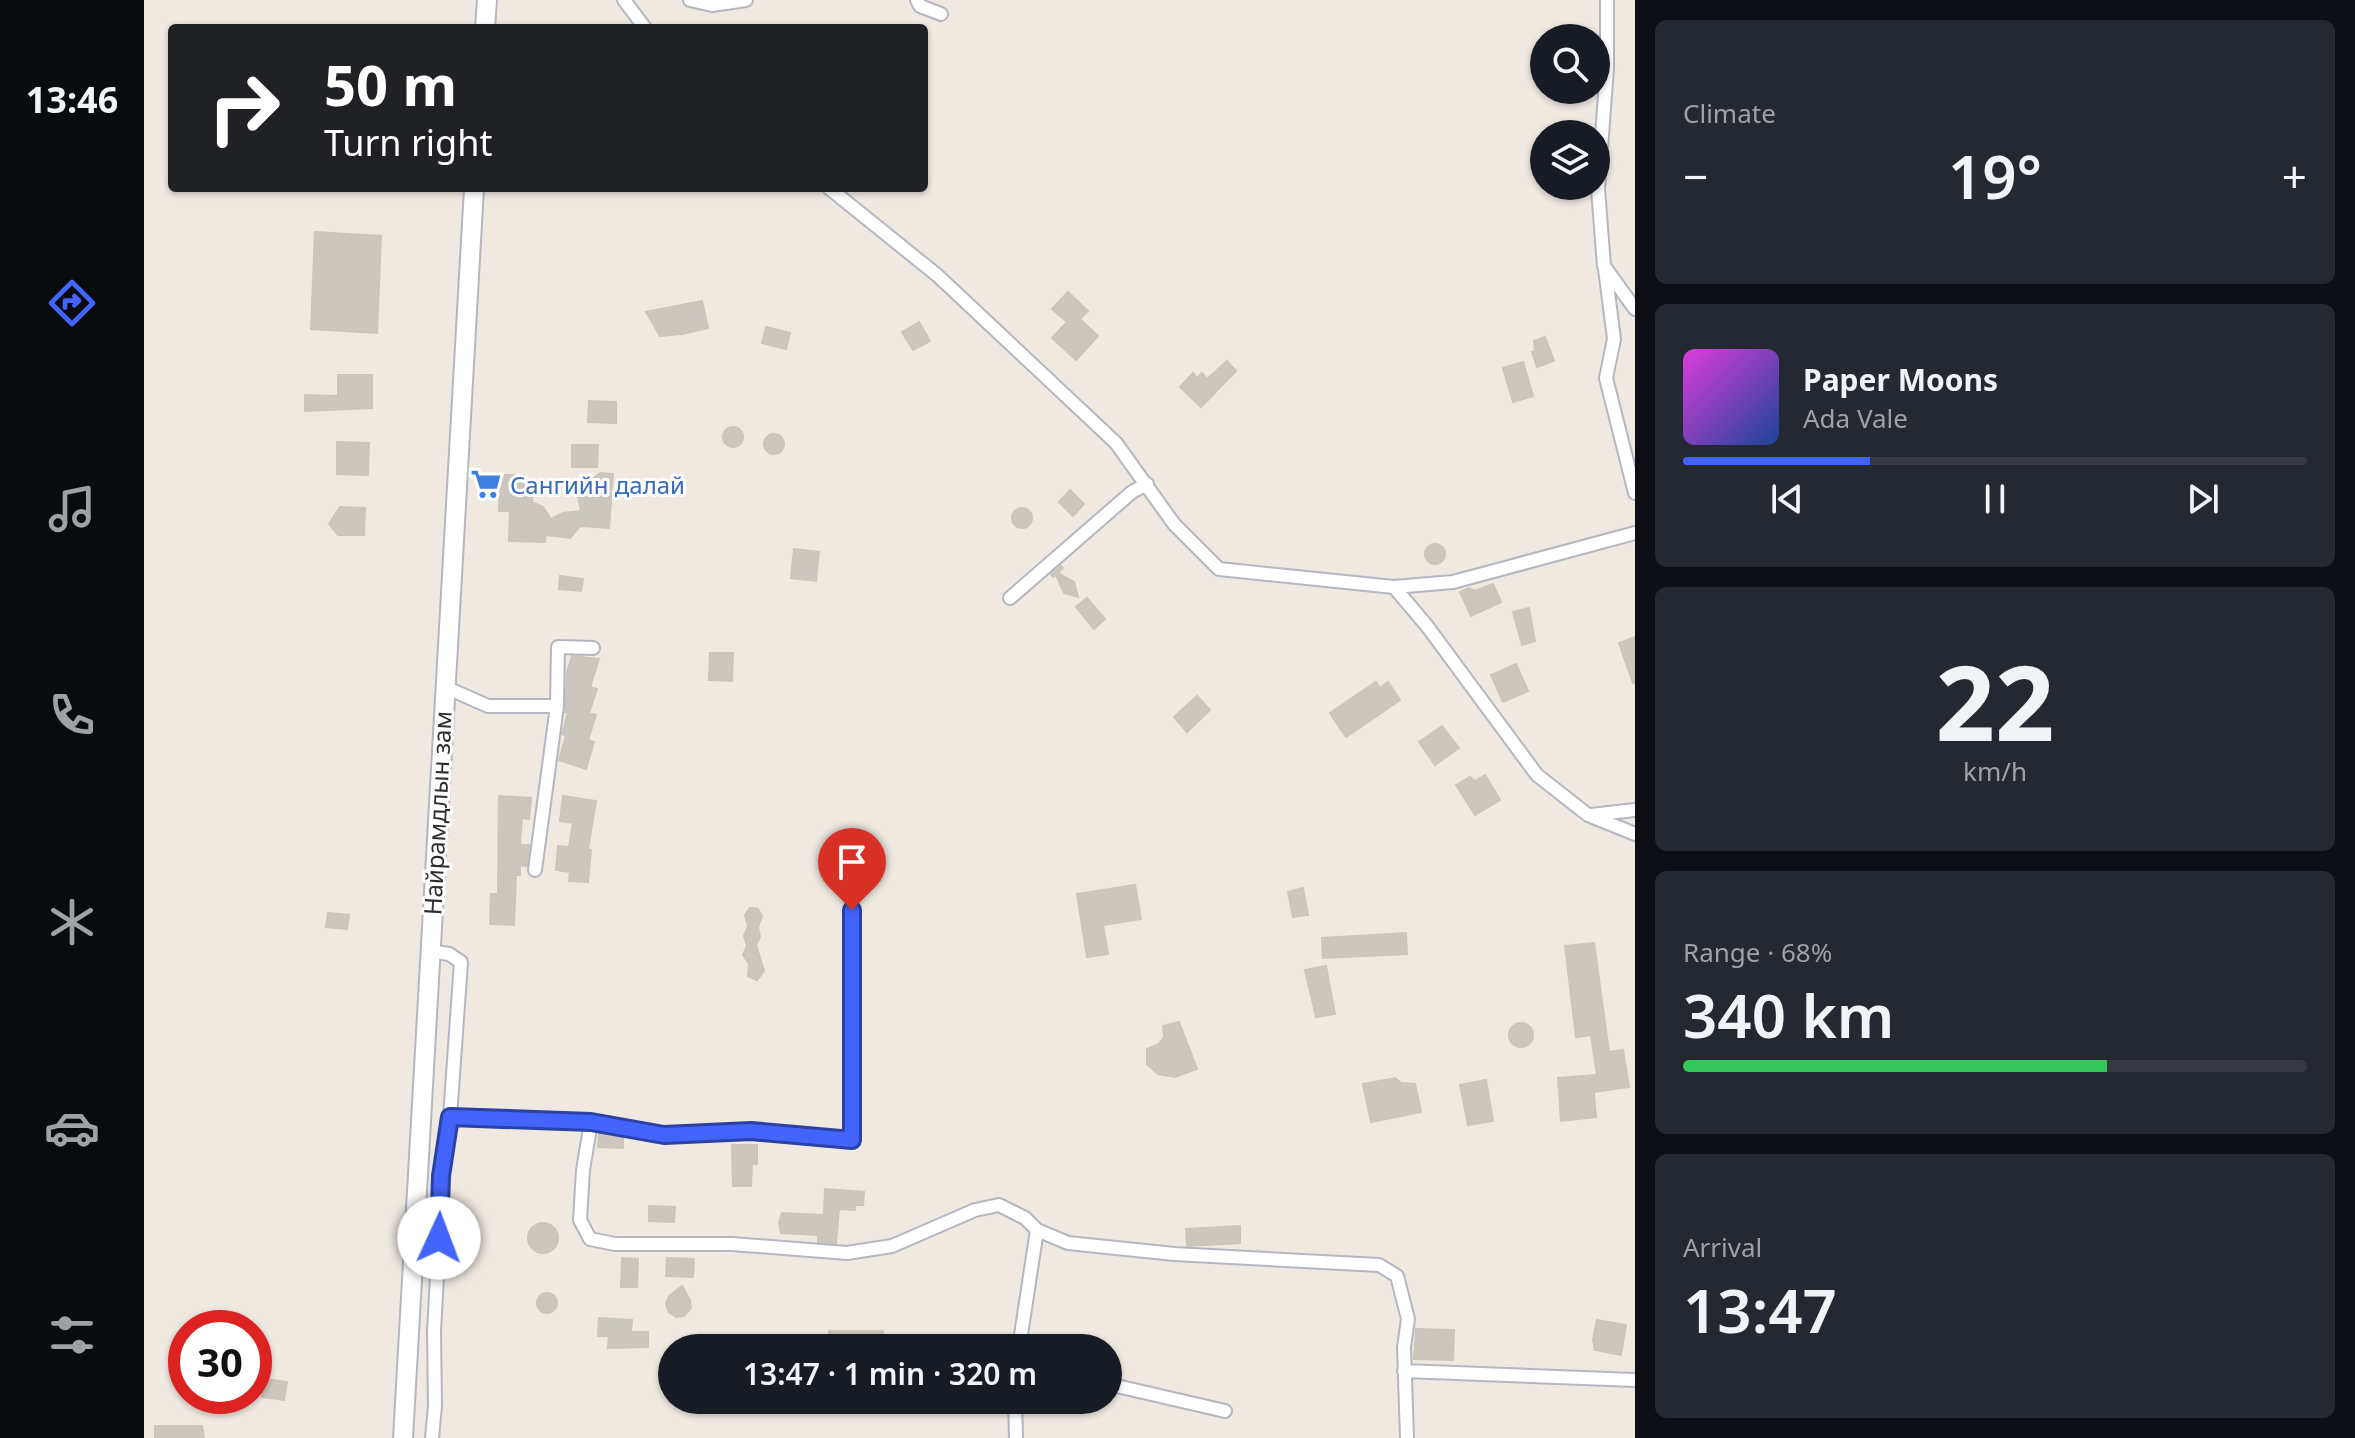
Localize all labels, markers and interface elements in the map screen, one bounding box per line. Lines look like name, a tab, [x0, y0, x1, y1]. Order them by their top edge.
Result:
map controls	[1530, 24, 1610, 200]
button: search	[1530, 24, 1610, 104]
text: 50 m	[324, 46, 457, 122]
icon: right	[192, 56, 296, 160]
text: 13:46	[26, 75, 118, 124]
text: Climate	[1683, 95, 1776, 131]
text: Turn right	[324, 118, 492, 167]
button: layers	[1530, 120, 1610, 200]
text: 19°	[1948, 135, 2042, 217]
text: −	[1683, 146, 1708, 206]
text: +	[2282, 146, 2307, 206]
icon: directions	[44, 275, 100, 331]
text: Paper Moons	[1803, 359, 1998, 400]
text: Ada Vale	[1803, 400, 1908, 436]
supermarket icon: Сангийн далай	[469, 467, 503, 501]
place label: Сангийн далай	[510, 468, 685, 501]
icon: previous	[1765, 477, 1809, 521]
icon: pause	[1973, 477, 2017, 521]
icon: next	[2181, 477, 2225, 521]
icon: music	[44, 481, 100, 537]
text: 22	[1936, 630, 2054, 771]
icon: phone	[44, 687, 100, 743]
street label: Найрамдлын зам	[415, 710, 459, 916]
text: km/h	[1963, 753, 2027, 789]
pin	[818, 828, 886, 910]
icon: arrive	[830, 840, 874, 884]
icon: climate	[44, 894, 100, 950]
text: Range · 68%	[1683, 934, 1832, 970]
text: 340 km	[1683, 974, 1894, 1056]
icon: car	[44, 1100, 100, 1156]
position arrow	[397, 1196, 481, 1280]
text: Arrival	[1683, 1229, 1762, 1265]
text: 13:47	[1683, 1269, 1837, 1351]
icon: filters	[44, 1307, 100, 1363]
speed limit sign: 30	[168, 1310, 272, 1414]
text: 13:47 · 1 min · 320 m	[743, 1353, 1037, 1394]

